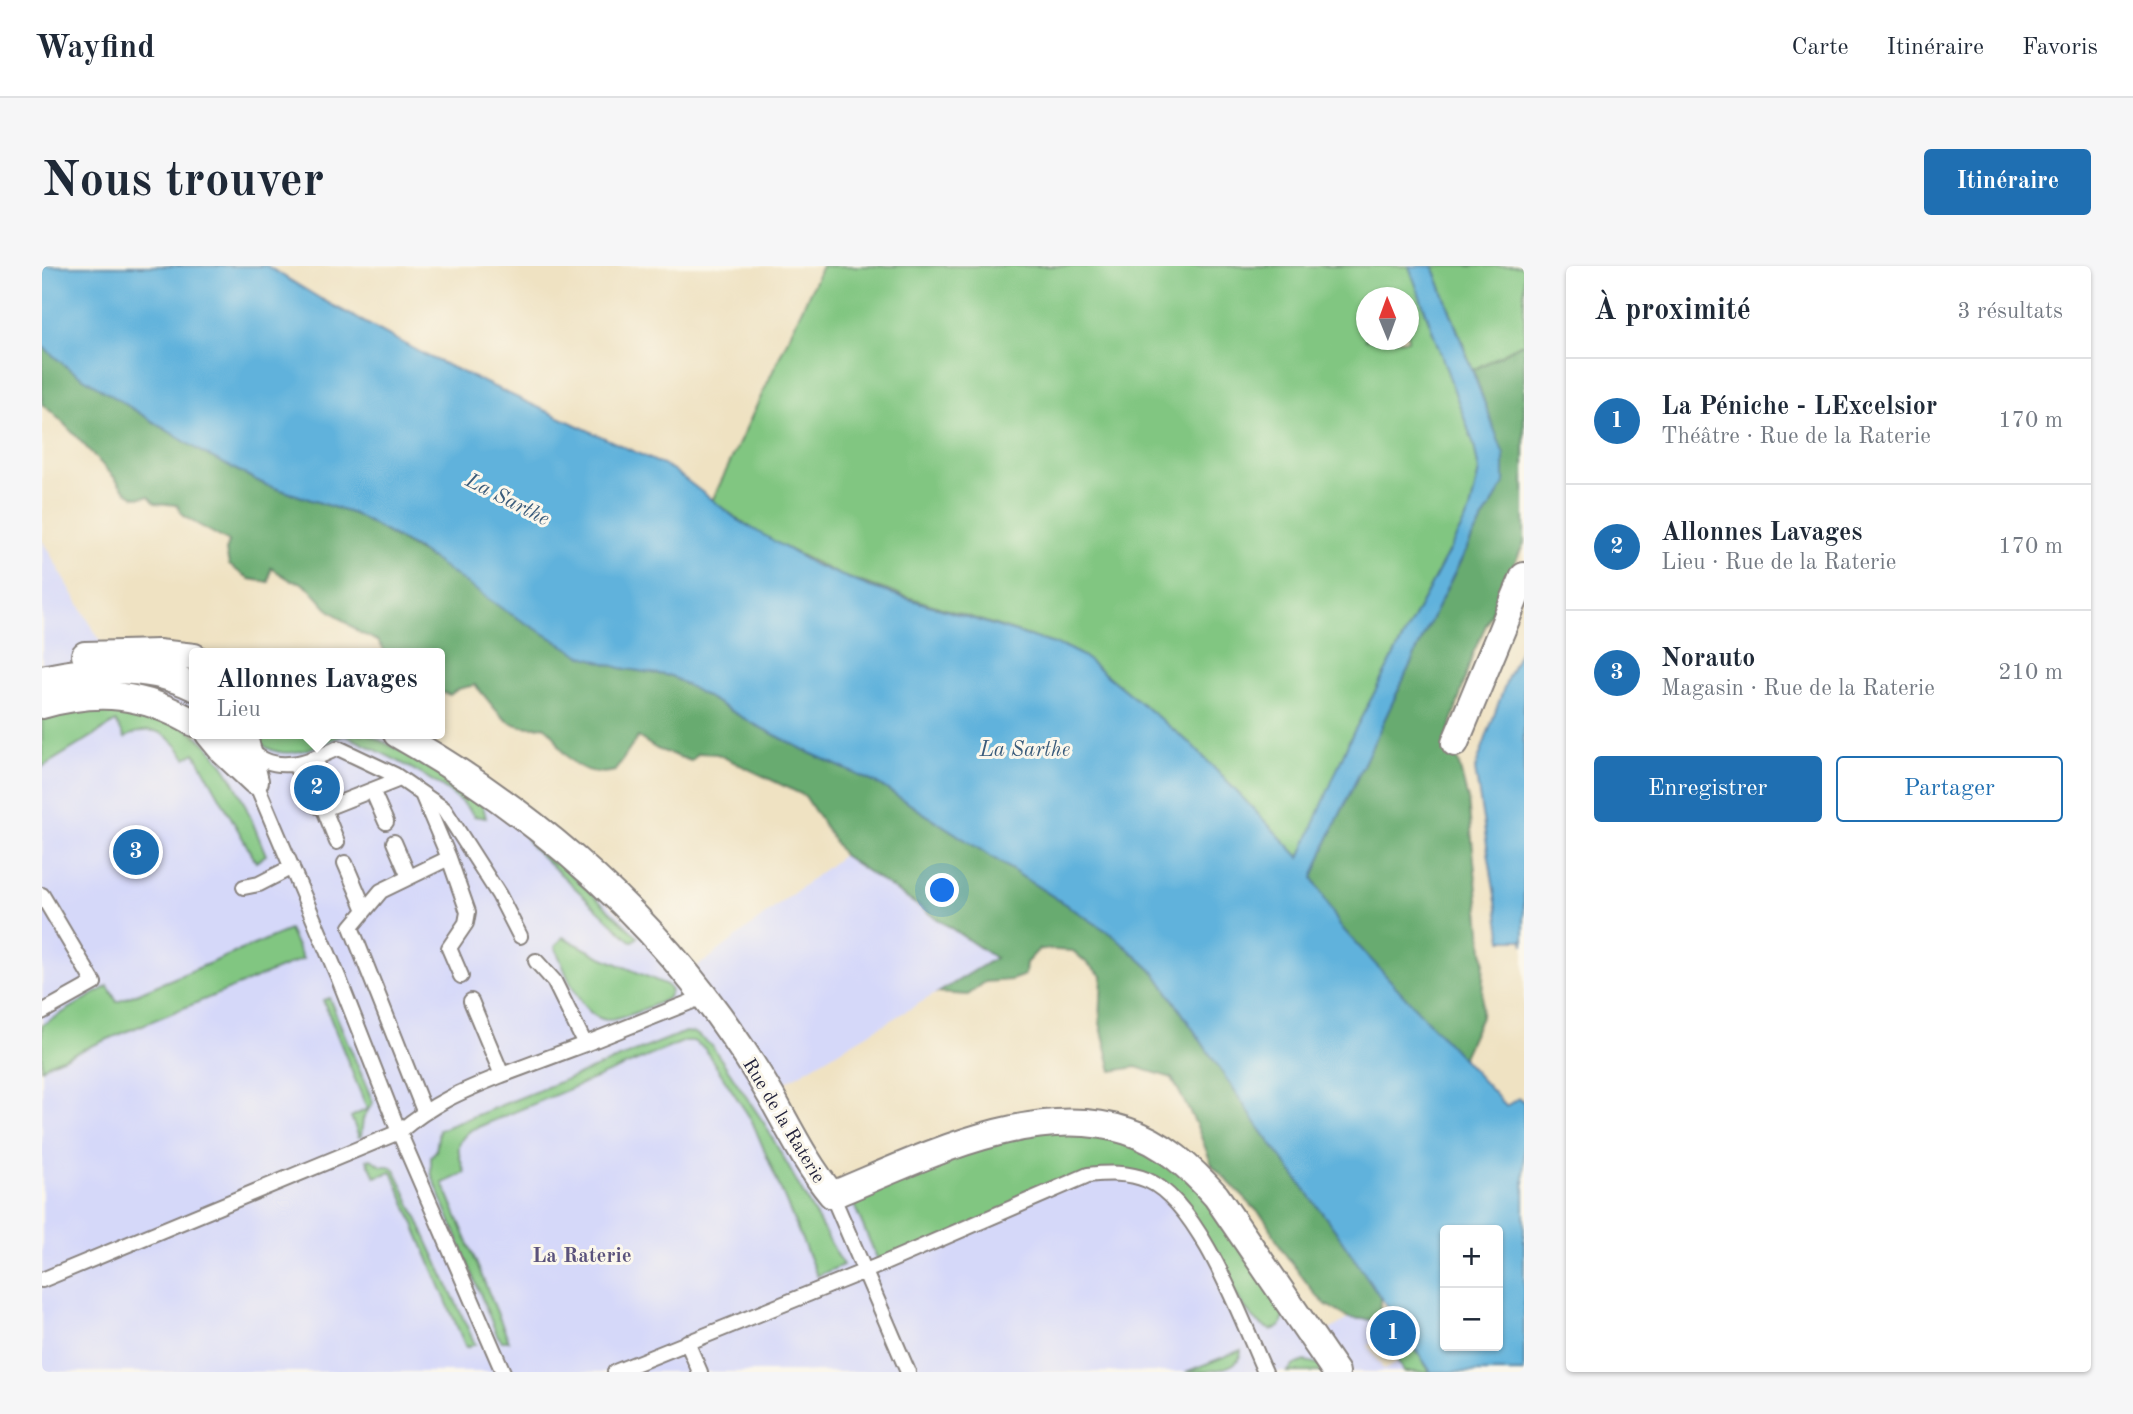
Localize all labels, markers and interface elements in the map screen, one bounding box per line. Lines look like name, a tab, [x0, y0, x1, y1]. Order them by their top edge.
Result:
text: Wayfind	[35, 32, 155, 65]
text: Carte	[1791, 36, 1849, 60]
text: Itinéraire	[1887, 36, 1984, 60]
text: Favoris	[2022, 36, 2098, 60]
button: Itinéraire	[1924, 149, 2091, 215]
text: Nous trouver	[42, 158, 324, 207]
north arrow	[1356, 287, 1419, 350]
text: À proximité	[1594, 296, 1751, 326]
text: 3 résultats	[1957, 300, 2063, 323]
text: La Péniche - LExcelsior	[1661, 394, 1937, 420]
text: 1	[1610, 409, 1624, 432]
text: 170 m	[1998, 409, 2063, 432]
text: Théâtre · Rue de la Raterie	[1661, 425, 1931, 448]
water label: La Sarthe	[461, 470, 553, 530]
text: Allonnes Lavages	[1661, 520, 1863, 546]
text: 2	[1610, 535, 1624, 558]
text: 170 m	[1998, 535, 2063, 558]
text: Lieu · Rue de la Raterie	[1661, 551, 1896, 574]
text: Norauto	[1661, 646, 1755, 672]
popup	[189, 648, 445, 739]
text: 3	[1610, 661, 1624, 684]
text: 210 m	[1998, 661, 2063, 684]
text: Allonnes Lavages	[216, 667, 418, 693]
text: Magasin · Rue de la Raterie	[1661, 677, 1935, 700]
text: Lieu	[216, 698, 261, 721]
water label: La Sarthe	[979, 740, 1070, 761]
button: Enregistrer	[1594, 756, 1822, 822]
button: Partager	[1836, 756, 2063, 822]
pin: 2	[294, 762, 340, 814]
pin: 3	[113, 826, 159, 878]
your location	[925, 873, 959, 907]
street label: Rue de la Raterie	[738, 1056, 827, 1187]
map controls	[1440, 1225, 1503, 1351]
button: +	[1440, 1225, 1503, 1288]
district label: La Raterie	[532, 1246, 632, 1267]
button: −	[1440, 1288, 1503, 1351]
pin: 1	[1370, 1307, 1416, 1359]

